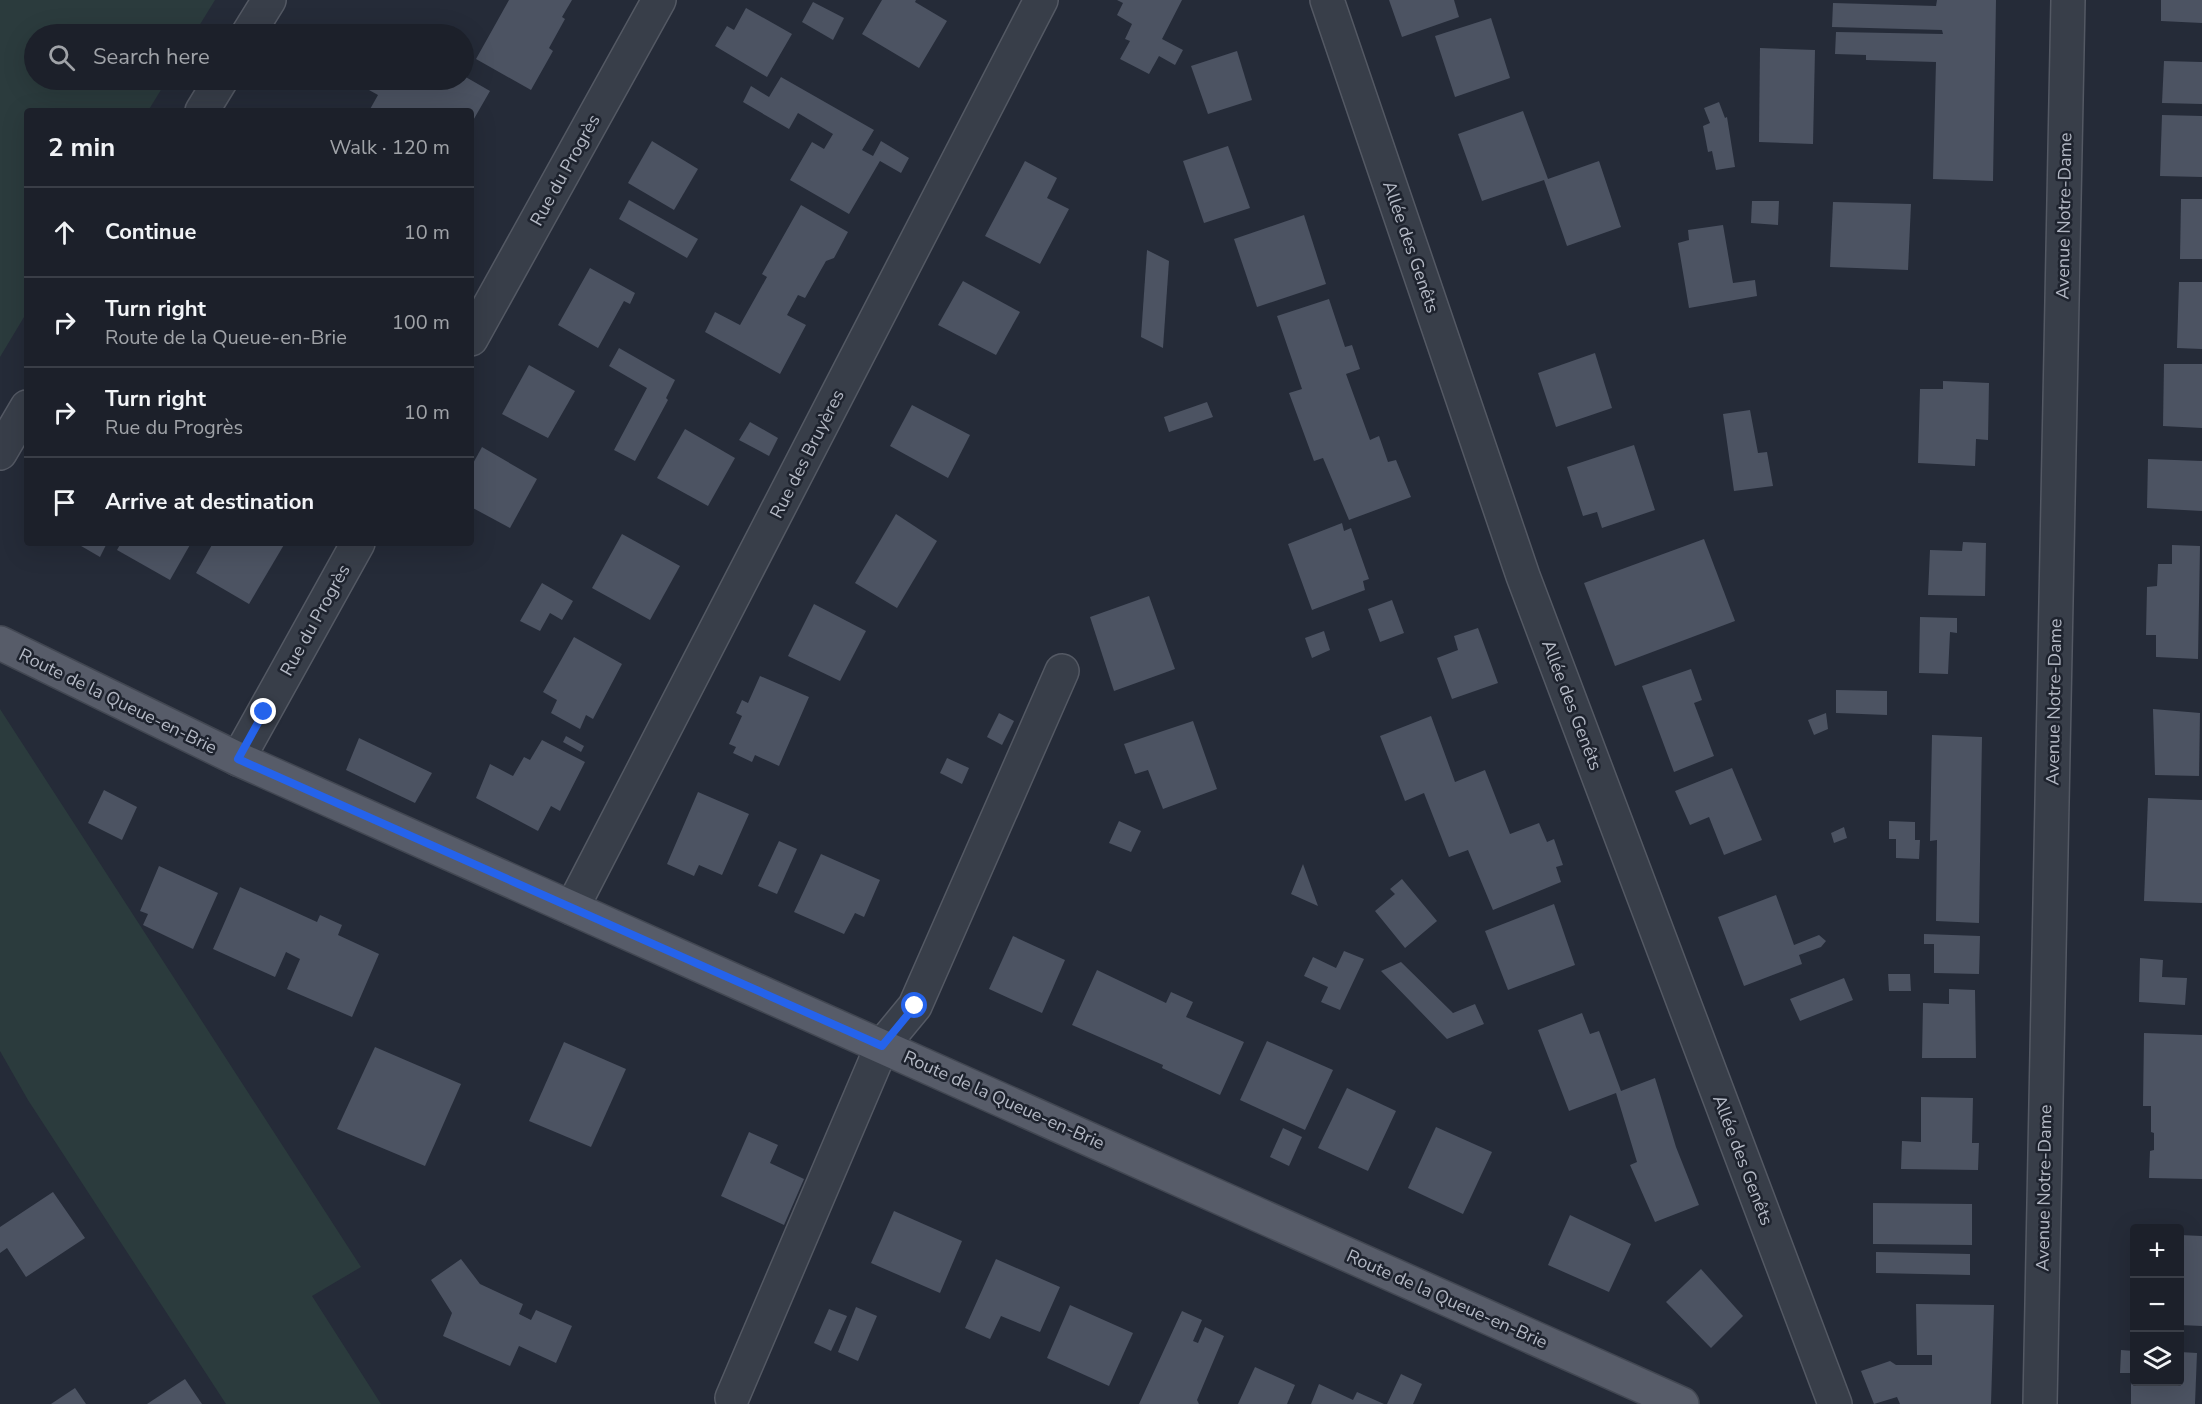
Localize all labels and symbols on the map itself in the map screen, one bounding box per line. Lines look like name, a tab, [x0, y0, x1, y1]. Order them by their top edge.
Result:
street label: Rue du Progrès	[524, 110, 606, 230]
street label: Avenue Notre-Dame	[2051, 132, 2077, 300]
street label: Allée des Genêts	[1377, 178, 1445, 316]
street label: Rue des Bruyères	[764, 385, 850, 523]
street label: Rue du Progrès	[274, 560, 356, 680]
street label: Avenue Notre-Dame	[2041, 618, 2067, 786]
street label: Allée des Genêts	[1536, 636, 1608, 774]
street label: Route de la Queue-en-Brie	[15, 643, 221, 759]
route end	[250, 698, 276, 724]
route start	[901, 992, 927, 1018]
street label: Route de la Queue-en-Brie	[900, 1045, 1108, 1155]
street label: Allée des Genêts	[1707, 1091, 1779, 1229]
street label: Avenue Notre-Dame	[2031, 1104, 2057, 1272]
street label: Route de la Queue-en-Brie	[1343, 1244, 1551, 1354]

